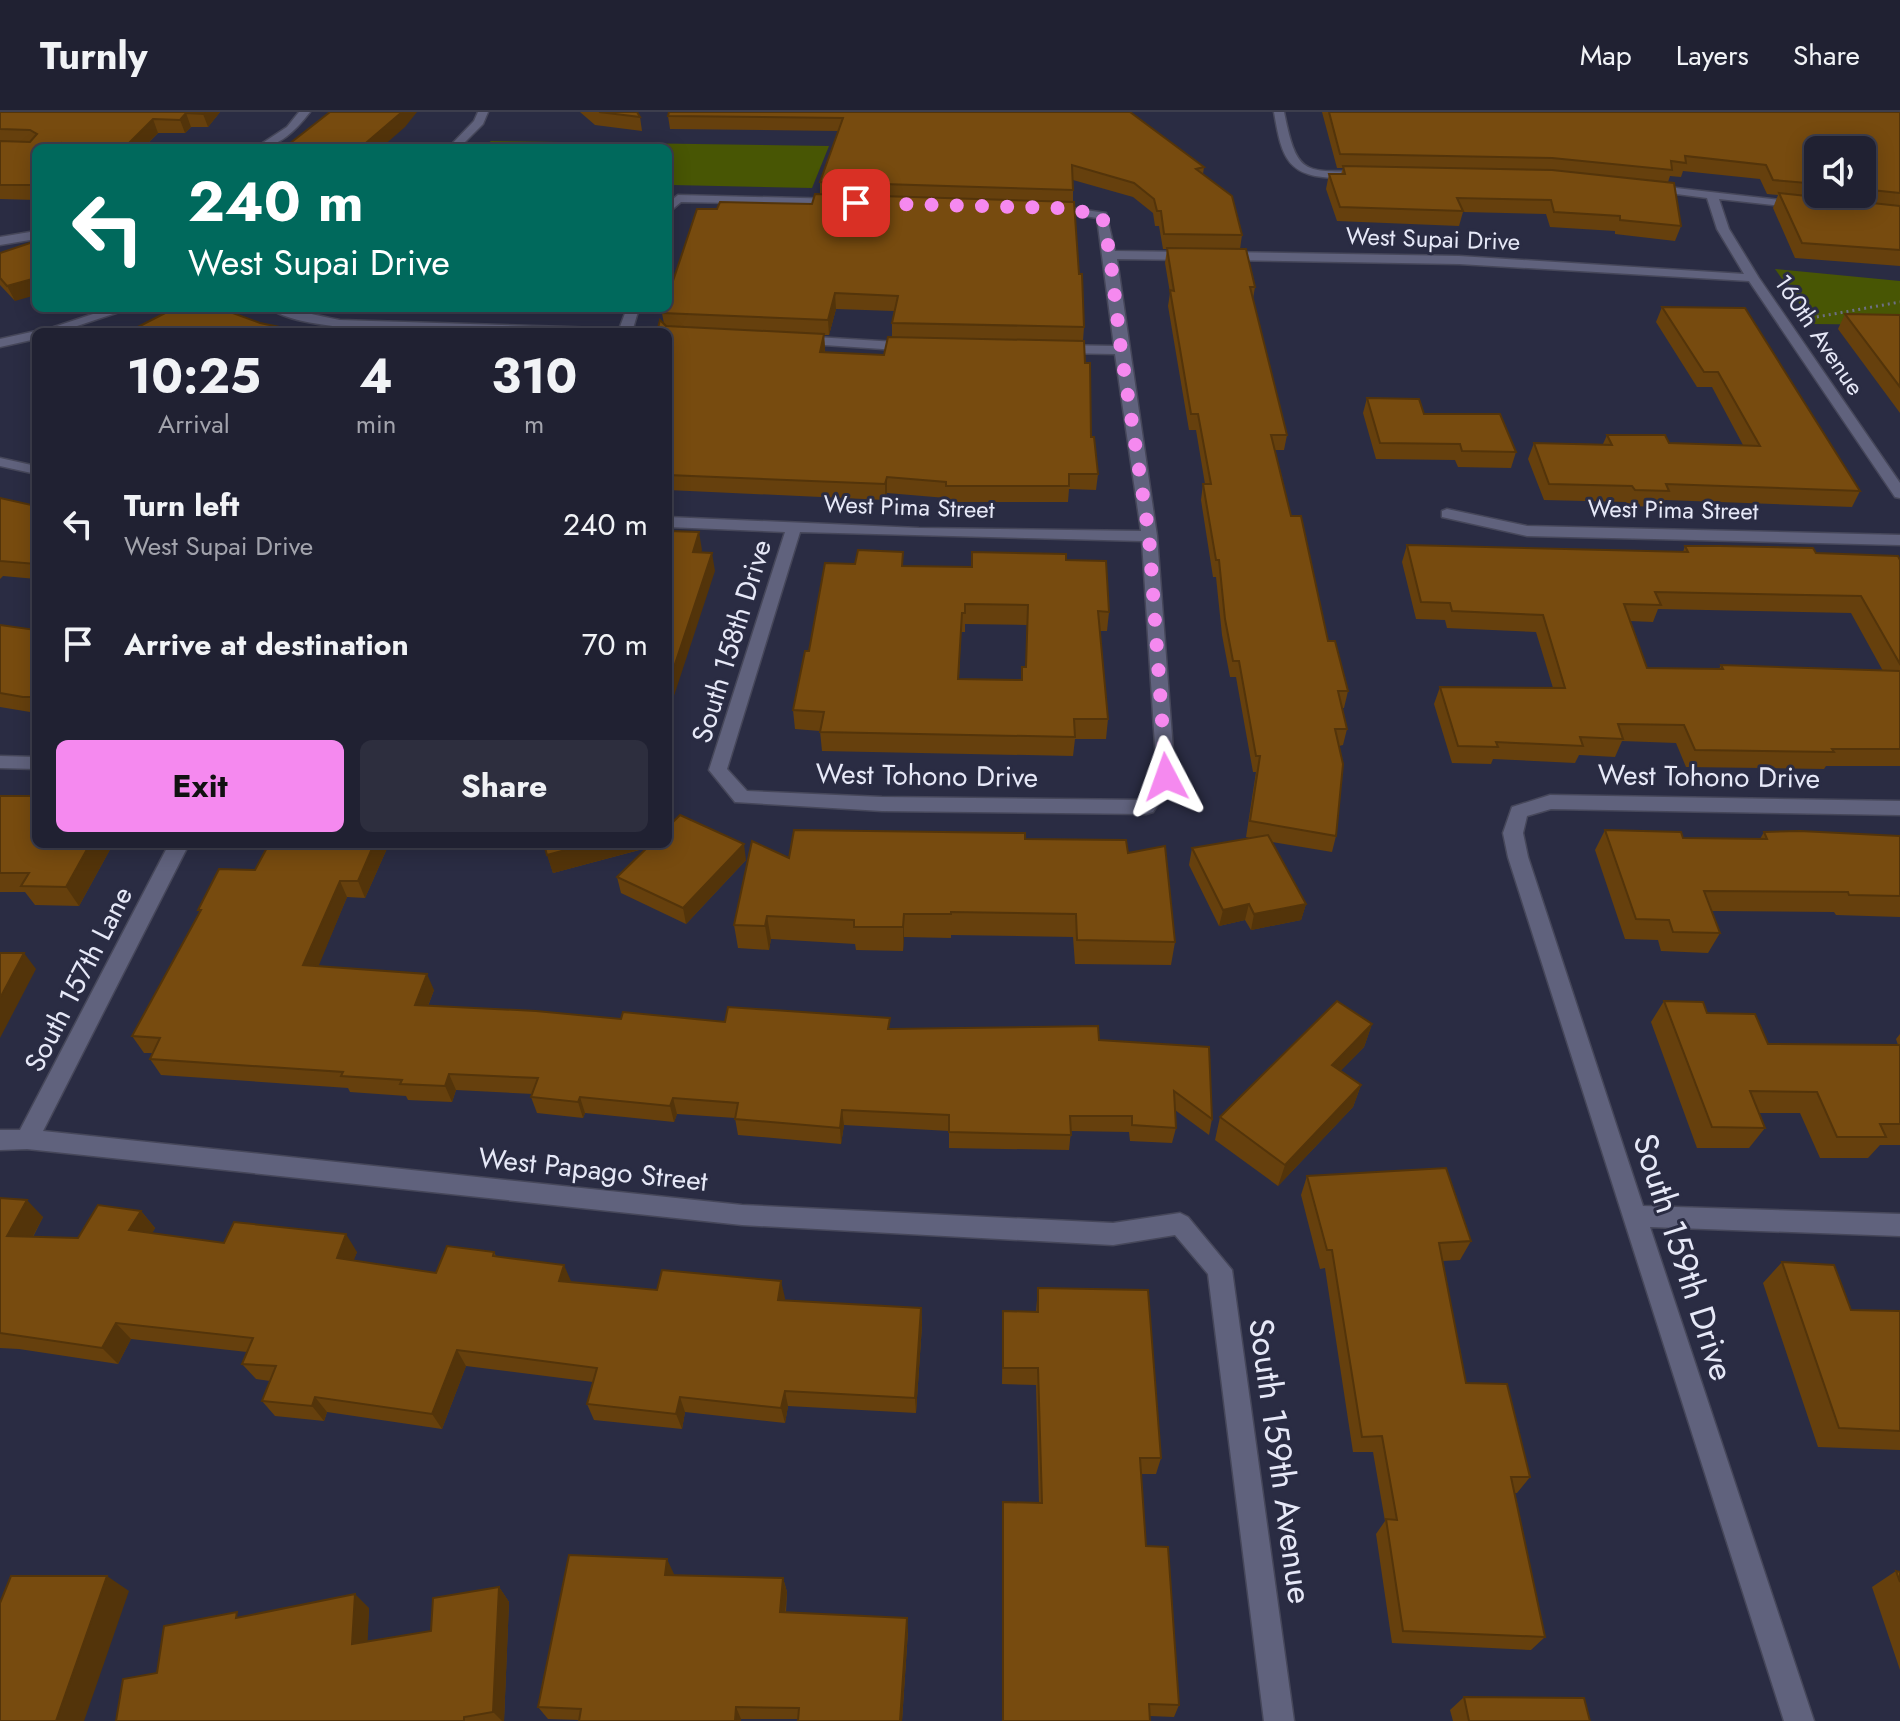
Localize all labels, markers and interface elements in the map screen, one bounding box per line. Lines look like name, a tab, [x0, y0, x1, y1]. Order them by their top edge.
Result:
text: Turnly	[40, 28, 148, 83]
text: Map	[1580, 35, 1632, 76]
text: Layers	[1676, 35, 1749, 76]
text: Share	[1793, 35, 1860, 76]
map controls	[1804, 136, 1876, 208]
button: sound	[1804, 136, 1876, 208]
text: 240 m	[188, 161, 364, 242]
pin	[822, 169, 890, 237]
icon: left	[56, 176, 160, 280]
icon: arrive	[834, 181, 878, 225]
street label: West Supai Drive	[1345, 218, 1521, 259]
text: West Supai Drive	[188, 236, 450, 288]
street label: 160th Avenue	[1766, 267, 1873, 402]
text: 10:25	[127, 342, 261, 411]
text: 4	[359, 342, 393, 411]
text: 310	[491, 342, 577, 411]
text: Arrival	[158, 405, 230, 443]
text: min	[356, 405, 396, 443]
text: m	[524, 405, 544, 443]
text: Turn left	[124, 484, 239, 527]
street label: West Pima Street	[823, 486, 995, 527]
street label: West Pima Street	[1587, 491, 1759, 528]
icon: left	[56, 502, 100, 546]
text: 240 m	[563, 503, 648, 546]
text: West Supai Drive	[124, 527, 313, 565]
street label: South 158th Drive	[681, 534, 782, 748]
icon: arrive	[56, 622, 100, 666]
text: Arrive at destination	[124, 623, 409, 666]
text: 70 m	[582, 623, 648, 666]
position arrow	[1124, 735, 1208, 819]
button: Exit	[56, 740, 344, 832]
button: Share	[360, 740, 648, 832]
street label: West Tohono Drive	[815, 753, 1039, 798]
street label: West Tohono Drive	[1597, 754, 1821, 799]
street label: South 157th Lane	[14, 879, 143, 1079]
street label: South 159th Drive	[1620, 1127, 1747, 1387]
street label: West Papago Street	[476, 1137, 710, 1202]
street label: South 159th Avenue	[1236, 1315, 1325, 1607]

